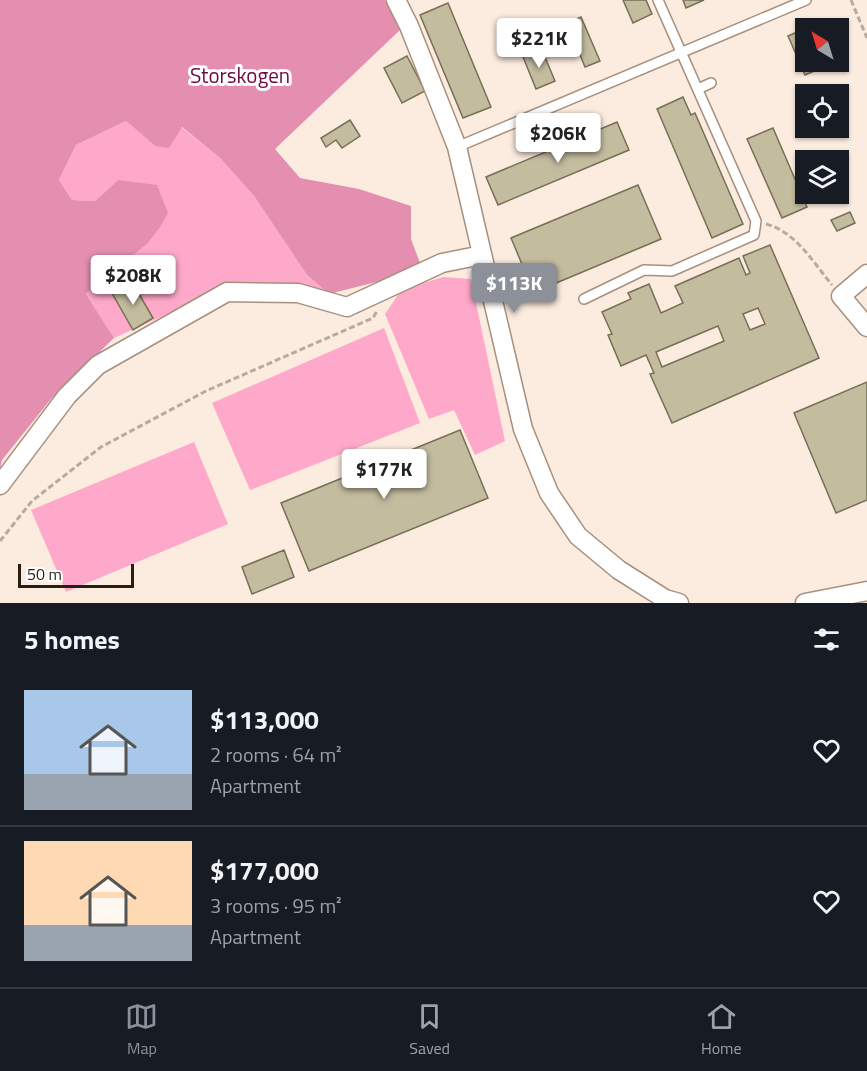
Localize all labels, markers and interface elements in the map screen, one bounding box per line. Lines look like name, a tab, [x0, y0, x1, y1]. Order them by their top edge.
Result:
pin: $221K	[497, 18, 581, 69]
north arrow	[795, 18, 849, 72]
map controls	[795, 18, 849, 204]
text: $221K	[511, 22, 567, 53]
park label: Storskogen	[190, 59, 290, 91]
button: locate	[795, 84, 849, 138]
pin: $206K	[516, 113, 600, 164]
text: $206K	[530, 117, 586, 148]
button: layers	[795, 150, 849, 204]
pin: $208K	[91, 255, 175, 306]
text: $208K	[105, 259, 161, 290]
pin: $113K	[472, 263, 556, 314]
text: $113K	[486, 267, 542, 298]
pin: $177K	[342, 449, 426, 500]
text: $177K	[356, 453, 412, 484]
scale bar	[18, 561, 134, 588]
text: 50 m	[27, 562, 62, 586]
text: 5 homes	[24, 620, 120, 659]
icon: filters	[810, 623, 843, 656]
text: $113,000	[210, 700, 319, 739]
icon: home	[72, 714, 144, 786]
icon: heart	[810, 734, 843, 767]
text: 2 rooms · 64 m²	[210, 739, 342, 770]
text: Apartment	[210, 770, 301, 801]
text: $177,000	[210, 851, 319, 890]
icon: home	[72, 865, 144, 937]
icon: heart	[810, 885, 843, 918]
text: 3 rooms · 95 m²	[210, 890, 342, 921]
text: Apartment	[210, 921, 301, 952]
tab: Map	[125, 1000, 158, 1060]
tab: Saved	[409, 1000, 450, 1060]
tab: Home	[701, 1000, 742, 1060]

